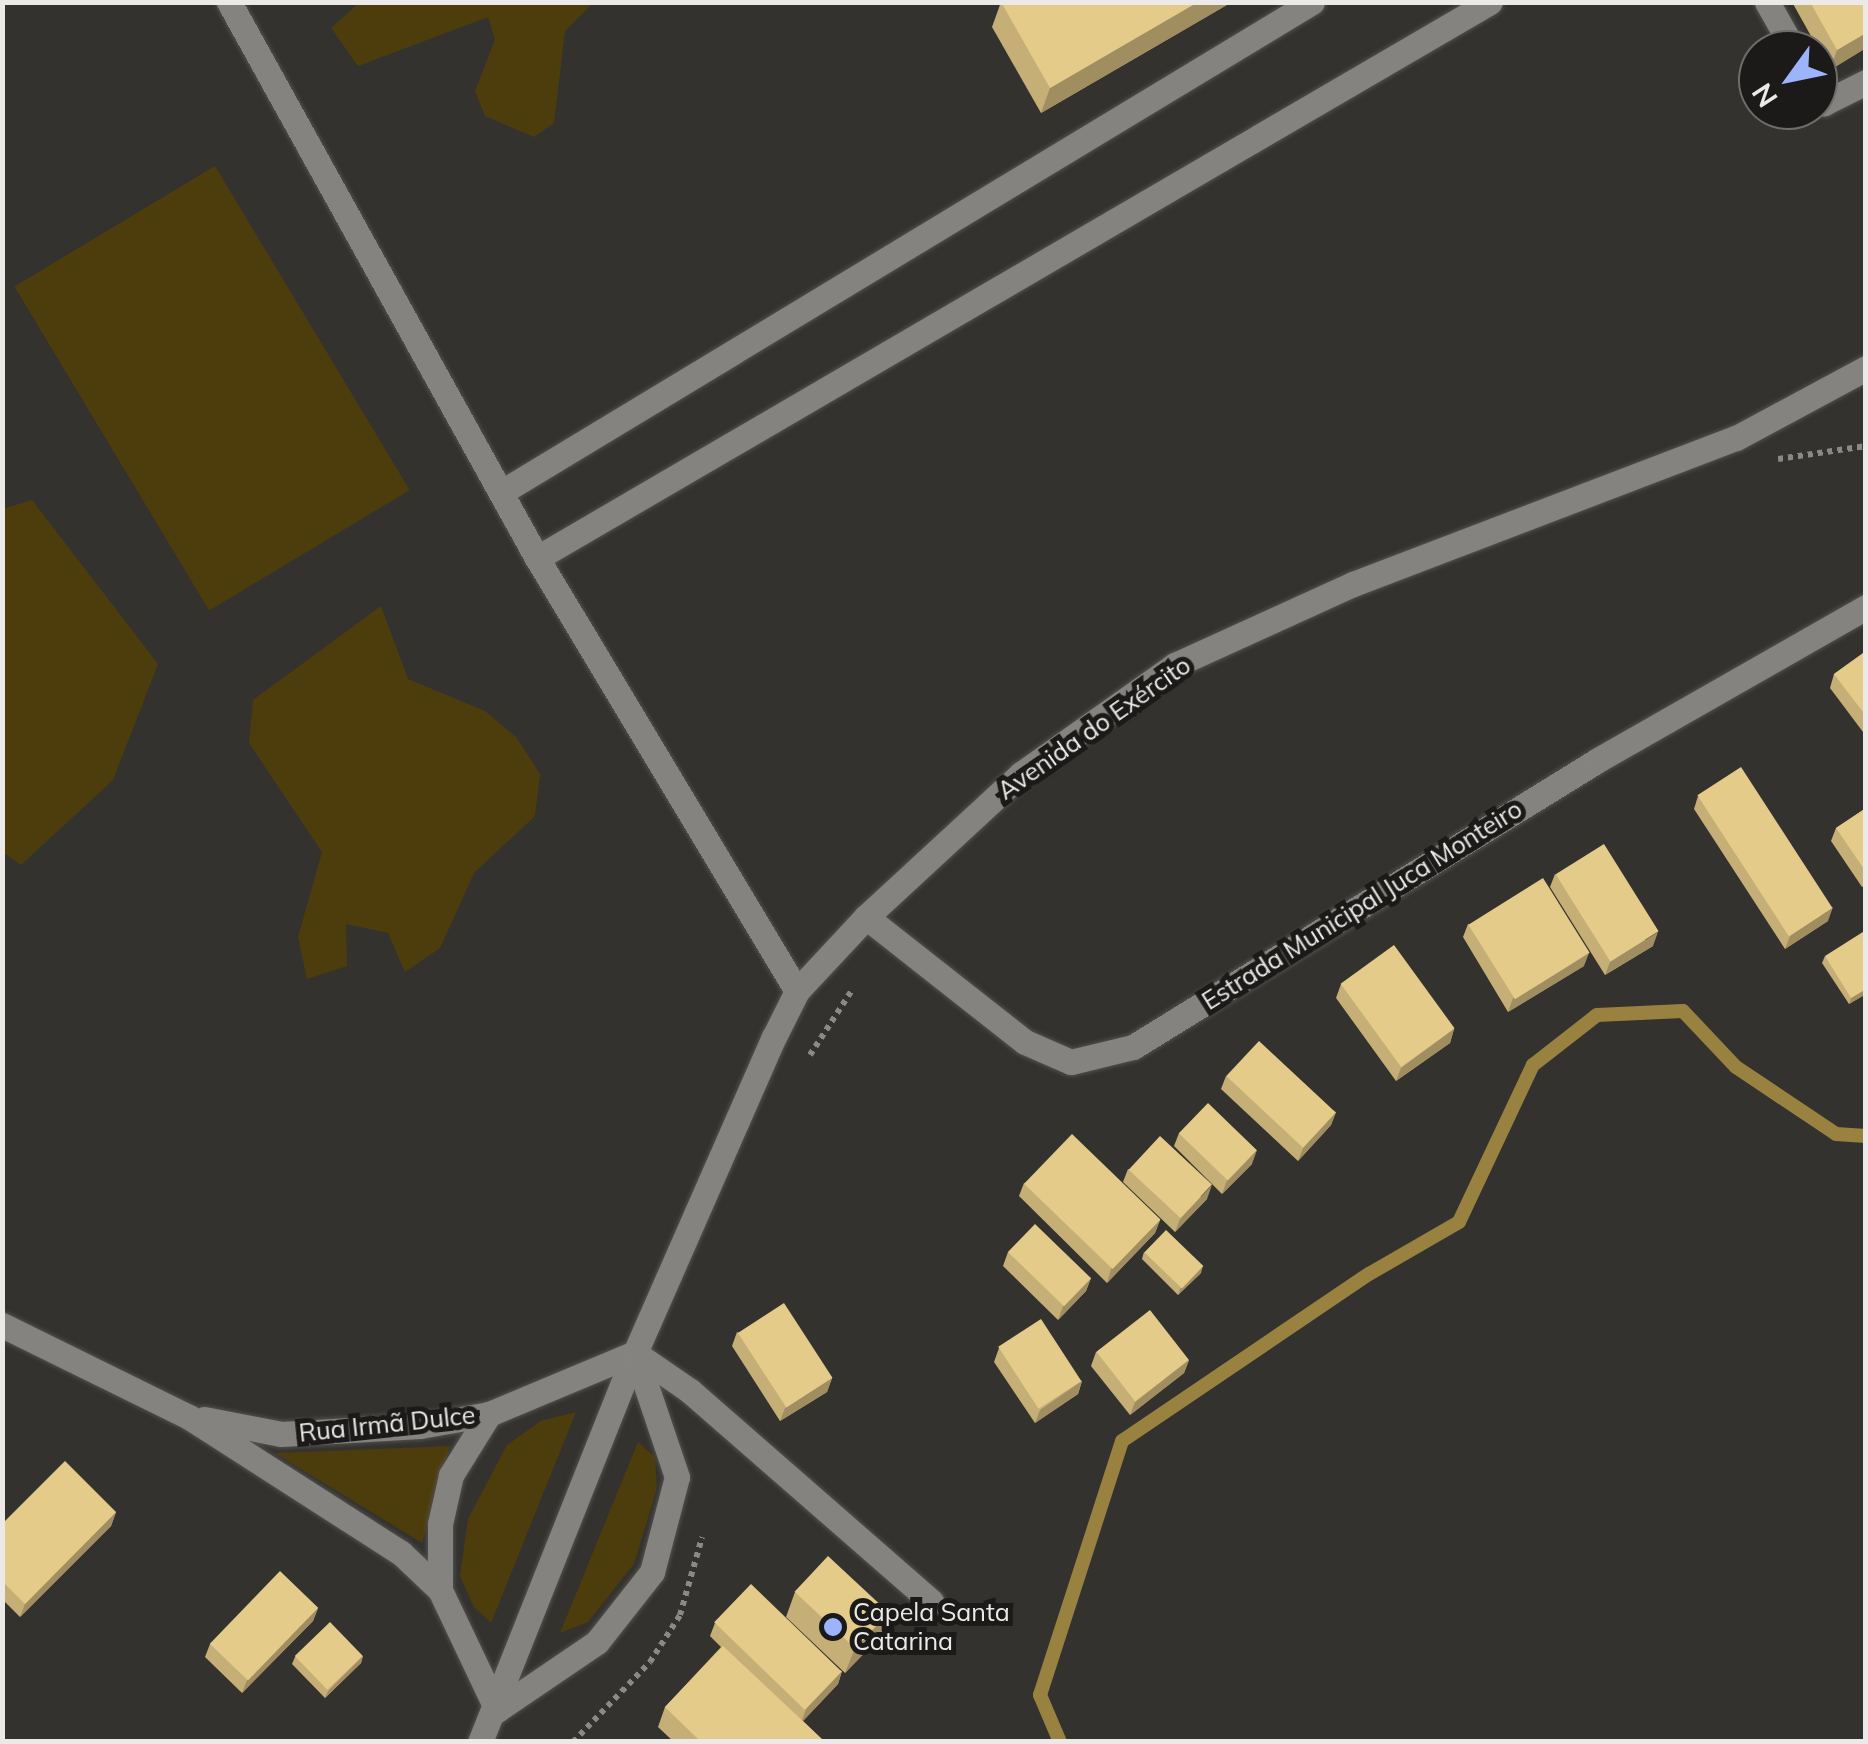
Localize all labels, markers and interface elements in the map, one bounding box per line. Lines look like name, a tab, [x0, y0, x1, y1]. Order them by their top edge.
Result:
north arrow	[1738, 30, 1838, 130]
text: N	[1744, 77, 1785, 114]
street label: Avenida do Exército	[992, 650, 1196, 806]
street label: Estrada Municipal Juca Monteiro	[1197, 794, 1527, 1016]
street label: Rua Irmã Dulce	[297, 1400, 477, 1448]
place label: Capela Santa Catarina	[853, 1598, 1010, 1657]
marker: Capela Santa Catarina	[822, 1616, 844, 1638]

